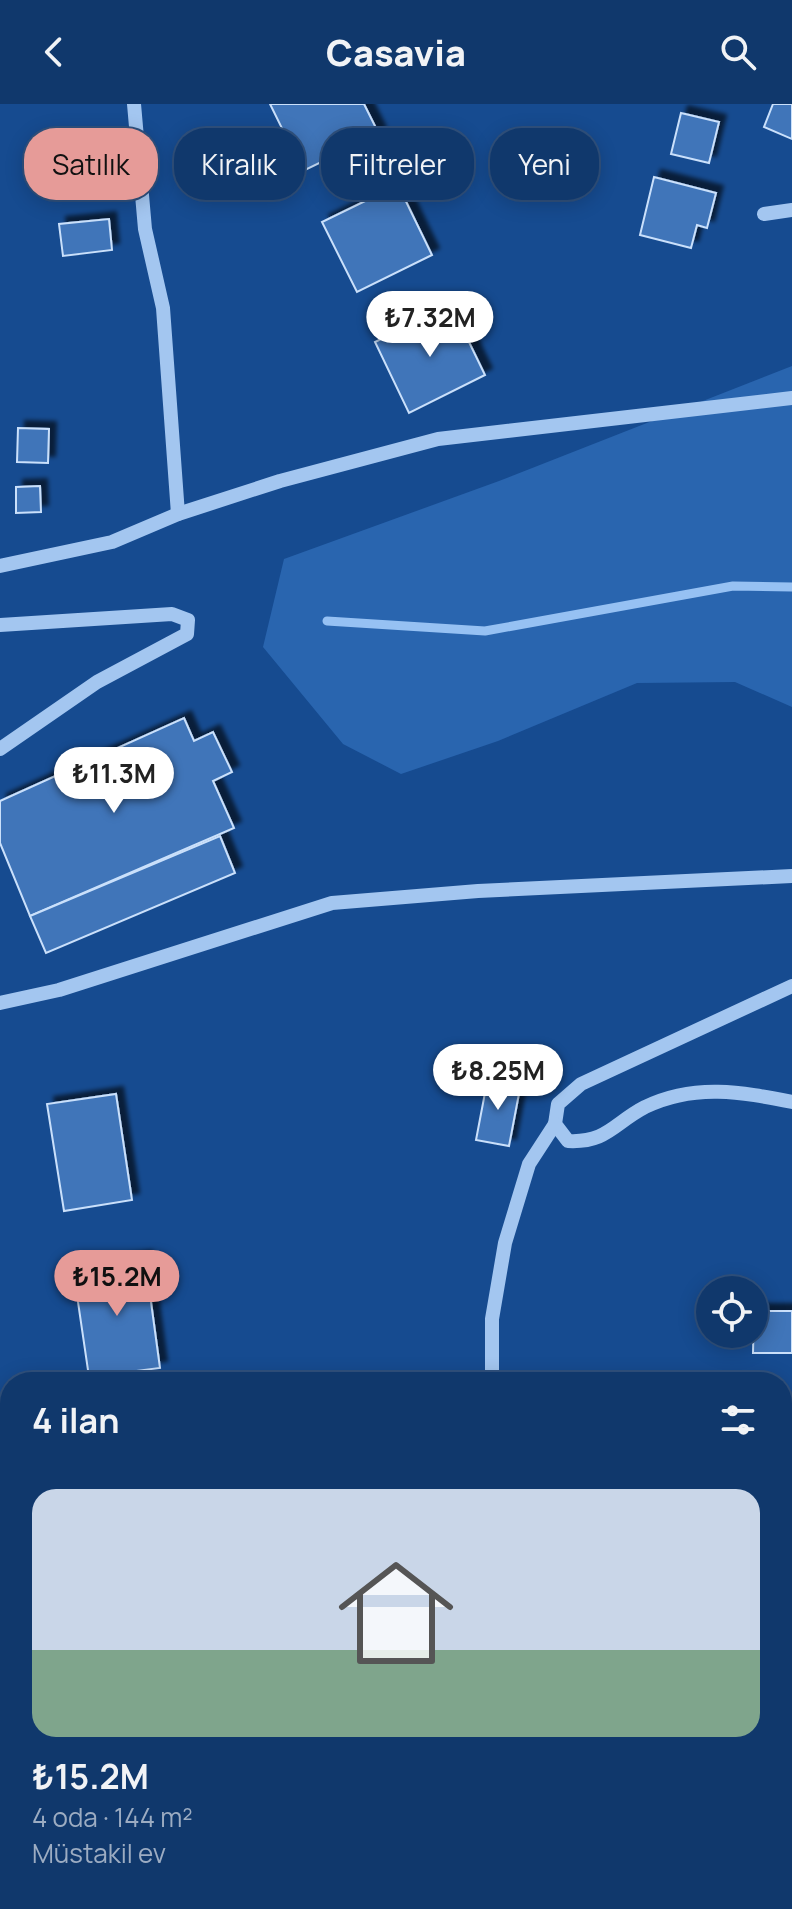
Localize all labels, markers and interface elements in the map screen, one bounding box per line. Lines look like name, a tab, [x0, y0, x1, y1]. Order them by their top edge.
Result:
text: Casavia	[326, 28, 466, 77]
icon: back	[32, 30, 76, 74]
icon: search	[716, 30, 760, 74]
chip: Satılık	[24, 128, 158, 200]
chip: Kiralık	[174, 128, 305, 200]
chip: Filtreler	[321, 128, 474, 200]
chip: Yeni	[490, 128, 599, 200]
pin: ₺7.32M	[365, 291, 495, 359]
text: ₺7.32M	[384, 299, 476, 335]
pin: ₺11.3M	[49, 747, 179, 815]
text: ₺11.3M	[72, 755, 156, 791]
pin: ₺8.25M	[433, 1044, 563, 1112]
text: ₺8.25M	[451, 1052, 545, 1088]
pin: ₺15.2M	[52, 1250, 182, 1318]
text: ₺15.2M	[72, 1258, 162, 1294]
map controls	[696, 1276, 768, 1348]
button: locate	[696, 1276, 768, 1348]
text: 4 ilan	[32, 1397, 119, 1443]
icon: filters	[716, 1398, 760, 1442]
icon: home	[324, 1541, 468, 1685]
text: ₺15.2M	[32, 1753, 149, 1799]
text: 4 oda · 144 m²	[32, 1799, 193, 1835]
text: Müstakil ev	[32, 1835, 166, 1871]

